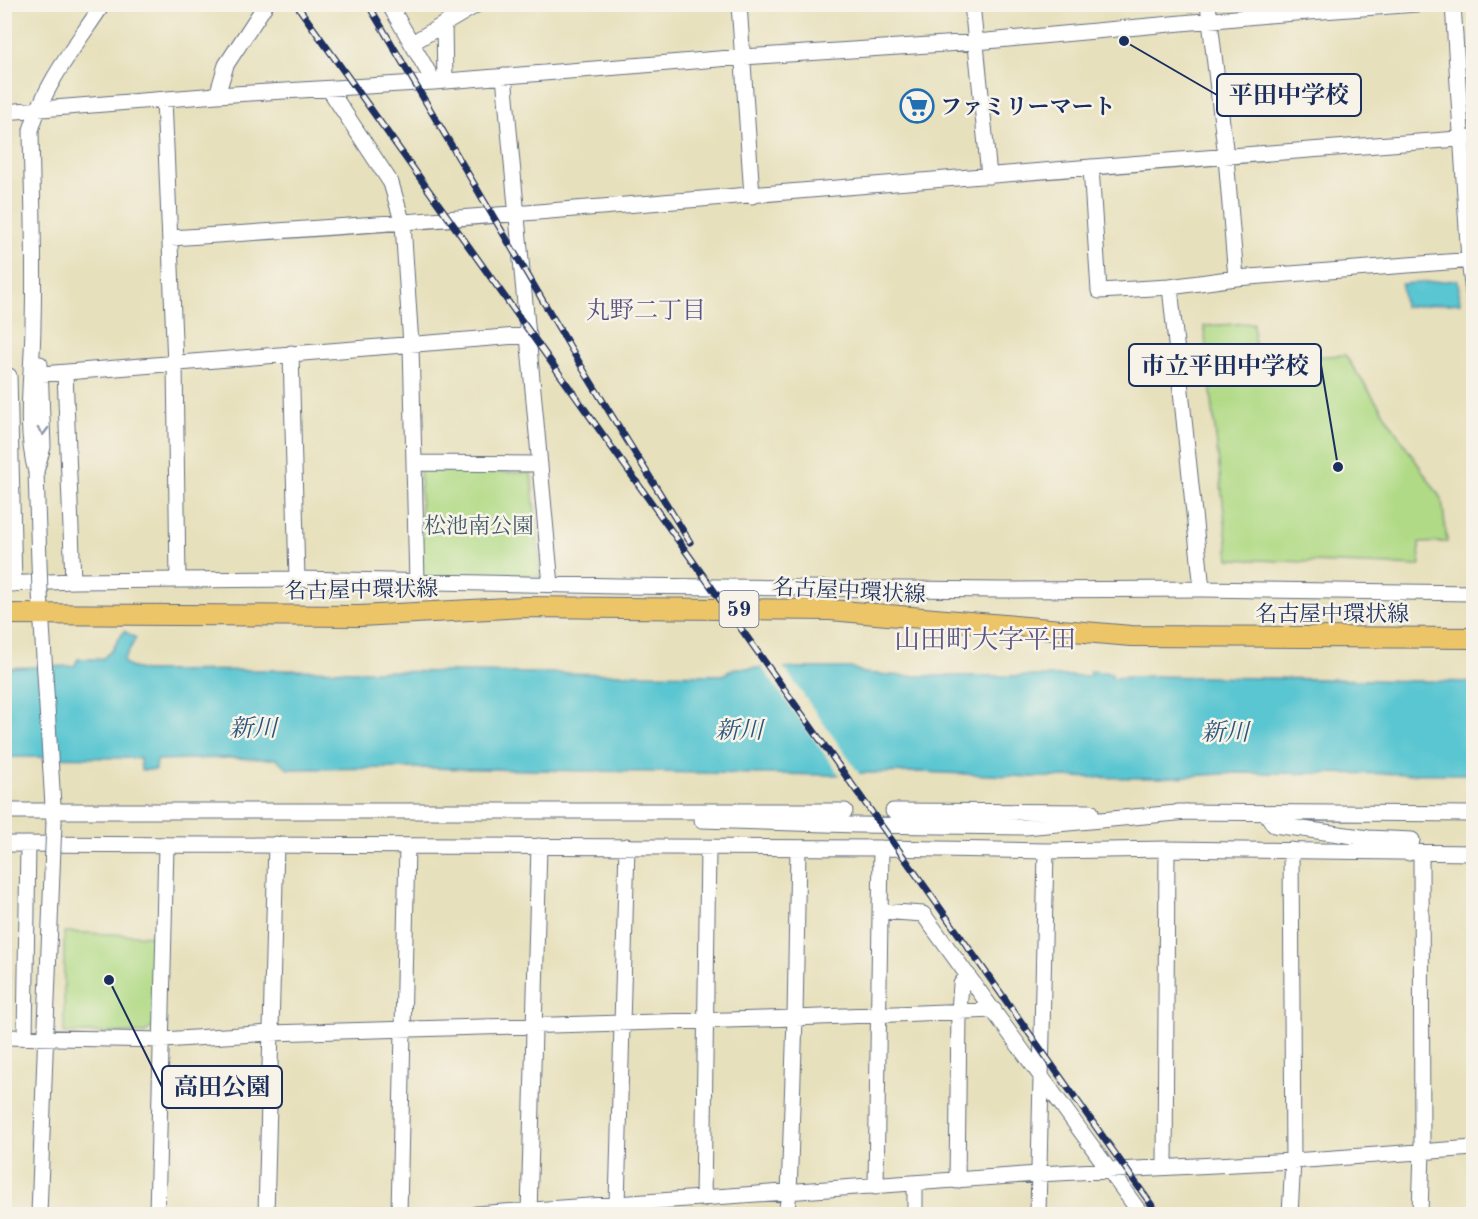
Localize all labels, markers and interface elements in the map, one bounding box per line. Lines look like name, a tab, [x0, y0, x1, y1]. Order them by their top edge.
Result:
callout: 平田中学校	[1217, 74, 1361, 116]
text: 平田中学校	[1229, 82, 1349, 109]
supermarket icon: ファミリーマート	[899, 88, 935, 124]
place label: ファミリーマート	[940, 96, 1116, 119]
district label: 丸野二丁目	[586, 297, 706, 324]
callout: 市立平田中学校	[1129, 344, 1321, 386]
text: 市立平田中学校	[1141, 353, 1309, 380]
one-way arrow	[37, 427, 49, 436]
park label: 松池南公園	[424, 514, 534, 538]
street label: 名古屋中環状線	[771, 575, 926, 607]
street label: 名古屋中環状線	[284, 577, 438, 603]
road number: 59	[720, 591, 758, 627]
street label: 名古屋中環状線	[1255, 602, 1409, 626]
district label: 山田町大字平田	[894, 626, 1076, 654]
water label: 新川	[229, 715, 280, 742]
water label: 新川	[715, 717, 766, 744]
water label: 新川	[1201, 719, 1252, 746]
callout: 高田公園	[162, 1066, 282, 1108]
text: 高田公園	[174, 1074, 270, 1101]

